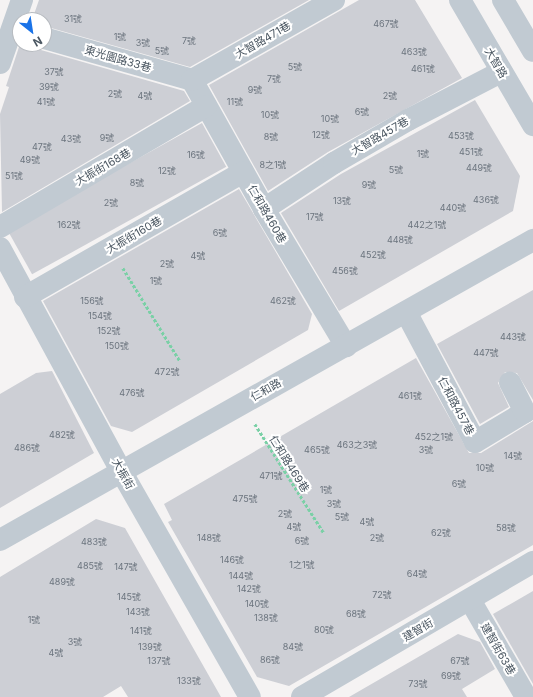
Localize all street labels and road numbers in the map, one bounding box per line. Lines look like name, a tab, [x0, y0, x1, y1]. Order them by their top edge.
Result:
street label: 大智路471巷	[233, 19, 293, 61]
street label: 東光園路33巷	[83, 43, 153, 75]
street label: 大智路	[482, 45, 510, 81]
street label: 大智路457巷	[349, 114, 411, 158]
street label: 大振街168巷	[73, 146, 133, 188]
street label: 仁和路460巷	[245, 183, 289, 245]
street label: 大振街160巷	[104, 214, 164, 256]
street label: 仁和路457巷	[435, 375, 477, 437]
street label: 仁和路	[248, 376, 284, 404]
street label: 仁和路469巷	[266, 433, 312, 495]
street label: 大振街	[109, 456, 137, 492]
street label: 建智街	[400, 616, 436, 644]
street label: 建智街63巷	[478, 621, 518, 677]

